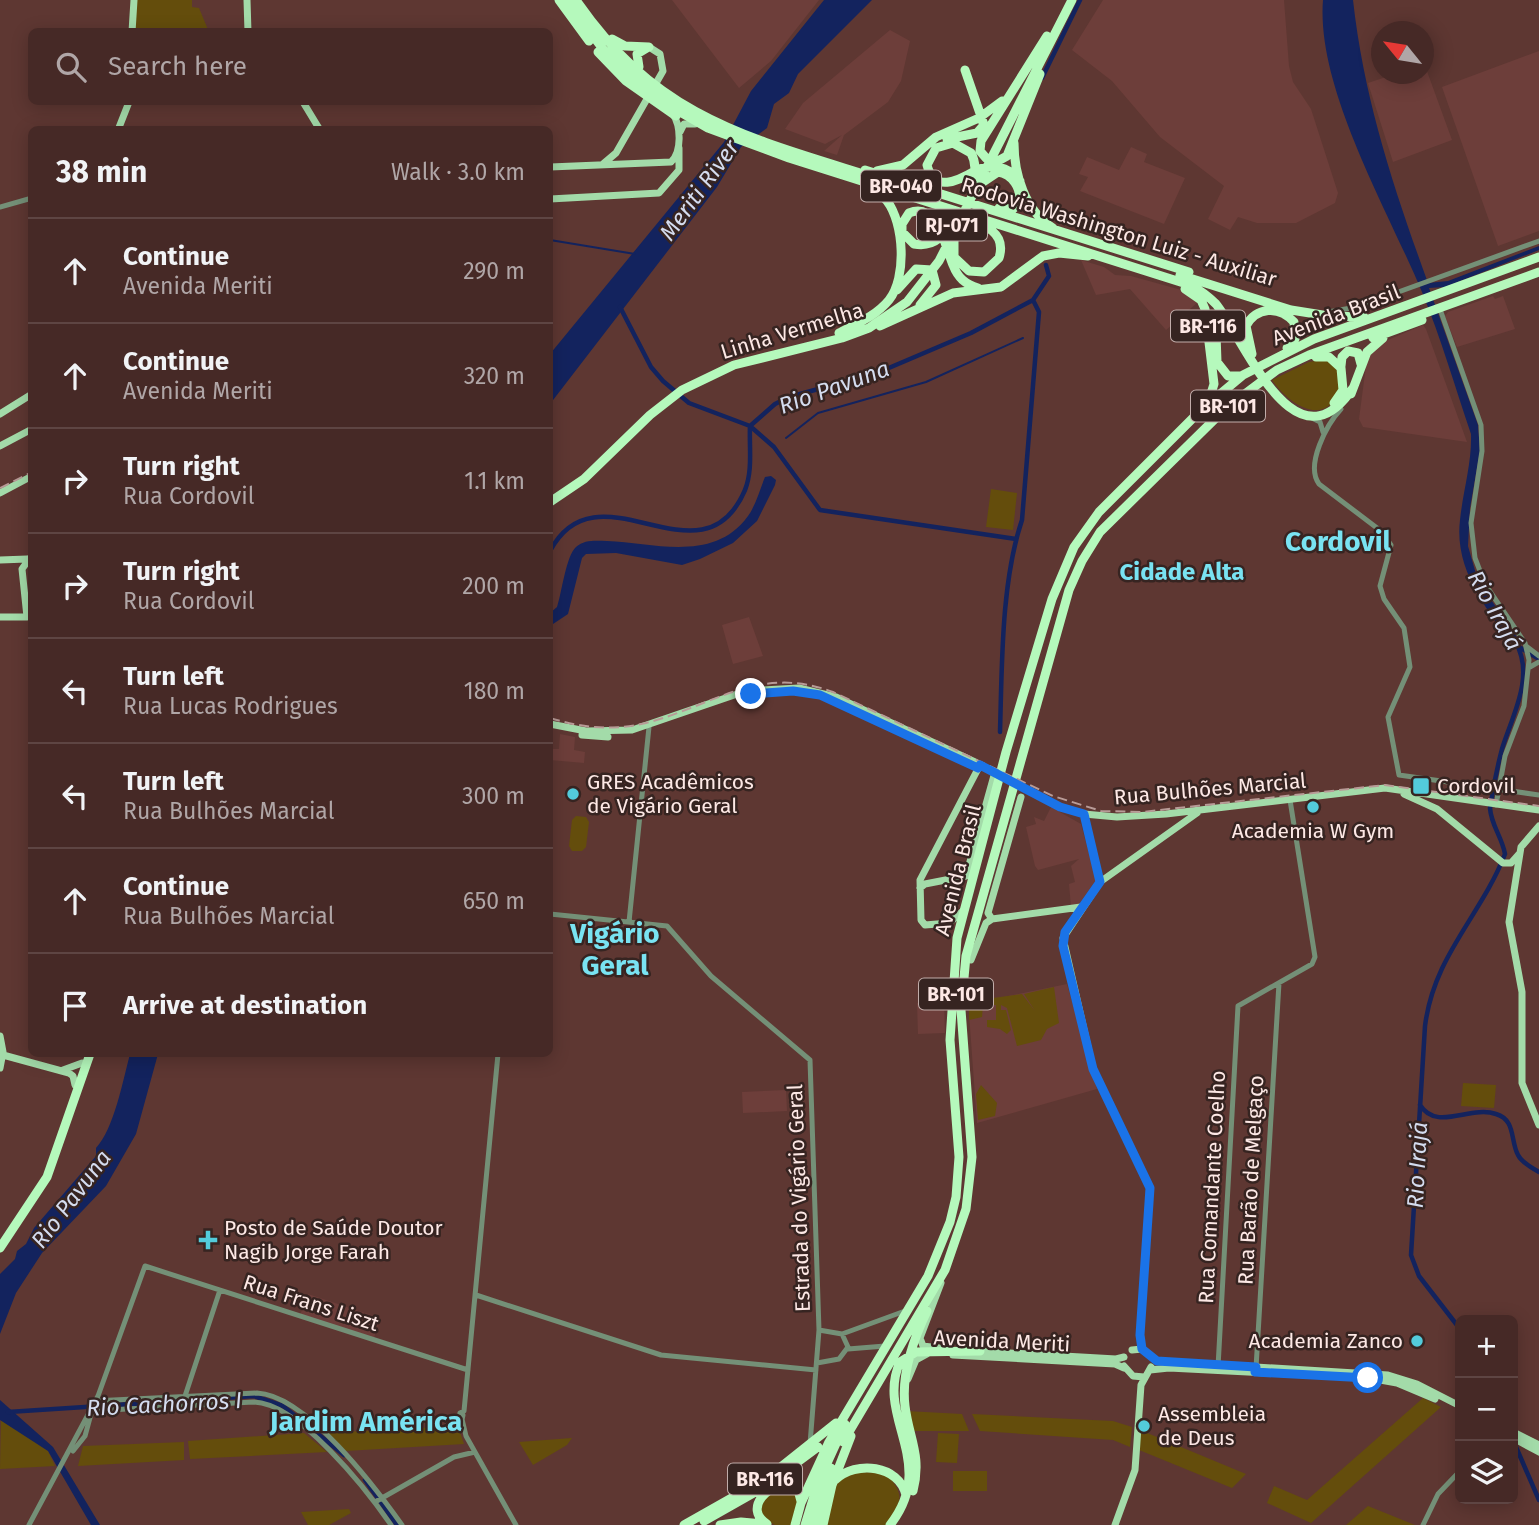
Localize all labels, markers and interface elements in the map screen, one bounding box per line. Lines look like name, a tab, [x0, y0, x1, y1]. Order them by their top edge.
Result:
north arrow	[1371, 21, 1434, 84]
search box	[28, 28, 553, 105]
icon: search	[52, 48, 90, 86]
text: Search here	[108, 51, 247, 82]
water label: Meriti River	[653, 133, 746, 246]
text: 38 min	[56, 154, 147, 190]
text: Walk · 3.0 km	[391, 158, 525, 186]
road number: BR-040	[861, 170, 941, 202]
street label: Rodovia Washington Luiz - Auxiliar	[958, 172, 1280, 292]
road number: RJ-071	[917, 210, 987, 241]
text: Continue	[123, 241, 229, 272]
icon: ahead	[56, 252, 94, 290]
text: 290 m	[463, 257, 525, 285]
text: Avenida Meriti	[123, 272, 273, 300]
street label: Avenida Brasil	[1268, 279, 1404, 351]
street label: Linha Vermelha	[717, 297, 867, 365]
road number: BR-116	[1171, 310, 1245, 342]
text: Continue	[123, 346, 229, 377]
water label: Rio Pavuna	[775, 354, 893, 420]
icon: ahead	[56, 357, 94, 395]
text: 320 m	[464, 362, 525, 390]
text: Avenida Meriti	[123, 377, 273, 405]
road number: BR-101	[1191, 390, 1265, 422]
text: Turn right	[123, 451, 240, 482]
icon: right	[56, 462, 94, 500]
text: 1.1 km	[464, 467, 525, 495]
text: Rua Cordovil	[123, 482, 255, 510]
district label: Cordovil	[1285, 525, 1392, 558]
text: Turn right	[123, 556, 240, 587]
district label: Cidade Alta	[1120, 558, 1244, 586]
water label: Rio Irajá	[1462, 565, 1528, 655]
icon: right	[56, 567, 94, 605]
text: 200 m	[462, 572, 525, 600]
text: Rua Cordovil	[123, 587, 255, 615]
text: Turn left	[123, 661, 224, 692]
icon: left	[56, 672, 94, 710]
text: 180 m	[464, 677, 525, 705]
route end	[735, 678, 766, 709]
text: Rua Lucas Rodrigues	[123, 692, 338, 720]
text: Turn left	[123, 766, 224, 797]
street label: Rua Bulhões Marcial	[1113, 768, 1307, 810]
place label: GRES Acadêmicos de Vigário Geral	[587, 769, 754, 819]
place label: Cordovil	[1437, 773, 1515, 799]
marker: Cordovil	[1411, 776, 1431, 796]
icon: left	[56, 777, 94, 815]
text: 300 m	[462, 782, 525, 810]
marker: GRES Acadêmicos de Vigário Geral	[565, 786, 581, 802]
text: Rua Bulhões Marcial	[123, 797, 334, 825]
marker: Academia W Gym	[1305, 799, 1321, 815]
street label: Avenida Brasil	[929, 801, 987, 939]
place label: Academia W Gym	[1232, 818, 1394, 844]
text: Continue	[123, 871, 229, 902]
icon: ahead	[56, 882, 94, 920]
text: 650 m	[463, 887, 525, 915]
text: Rua Bulhões Marcial	[123, 902, 334, 930]
district label: Vigário Geral	[569, 917, 660, 982]
road number: BR-101	[919, 978, 993, 1010]
icon: arrive	[56, 987, 94, 1025]
text: Arrive at destination	[123, 990, 367, 1021]
street label: Rua Comandante Coelho	[1193, 1070, 1231, 1304]
street label: Rua Barão de Melgaço	[1233, 1074, 1269, 1286]
street label: Estrada do Vigário Geral	[782, 1084, 816, 1312]
water label: Rio Irajá	[1401, 1121, 1433, 1209]
water label: Rio Pavuna	[25, 1144, 117, 1254]
place label: Posto de Saúde Doutor Nagib Jorge Farah	[224, 1215, 443, 1265]
marker: Posto de Saúde Doutor Nagib Jorge Farah	[198, 1230, 218, 1250]
street label: Rua Frans Liszt	[240, 1269, 382, 1337]
map controls	[1455, 1315, 1518, 1504]
button: +	[1455, 1315, 1518, 1378]
street label: Avenida Meriti	[933, 1324, 1071, 1358]
place label: Academia Zanco	[1249, 1328, 1403, 1354]
marker: Academia Zanco	[1409, 1333, 1425, 1349]
route start	[1352, 1362, 1383, 1393]
button: −	[1455, 1378, 1518, 1441]
water label: Rio Cachorros I	[85, 1386, 243, 1422]
place label: Assembleia de Deus	[1158, 1401, 1266, 1451]
district label: Jardim América	[269, 1405, 462, 1438]
marker: Assembleia de Deus	[1136, 1418, 1152, 1434]
button: layers	[1455, 1441, 1518, 1504]
road number: BR-116	[728, 1464, 802, 1494]

